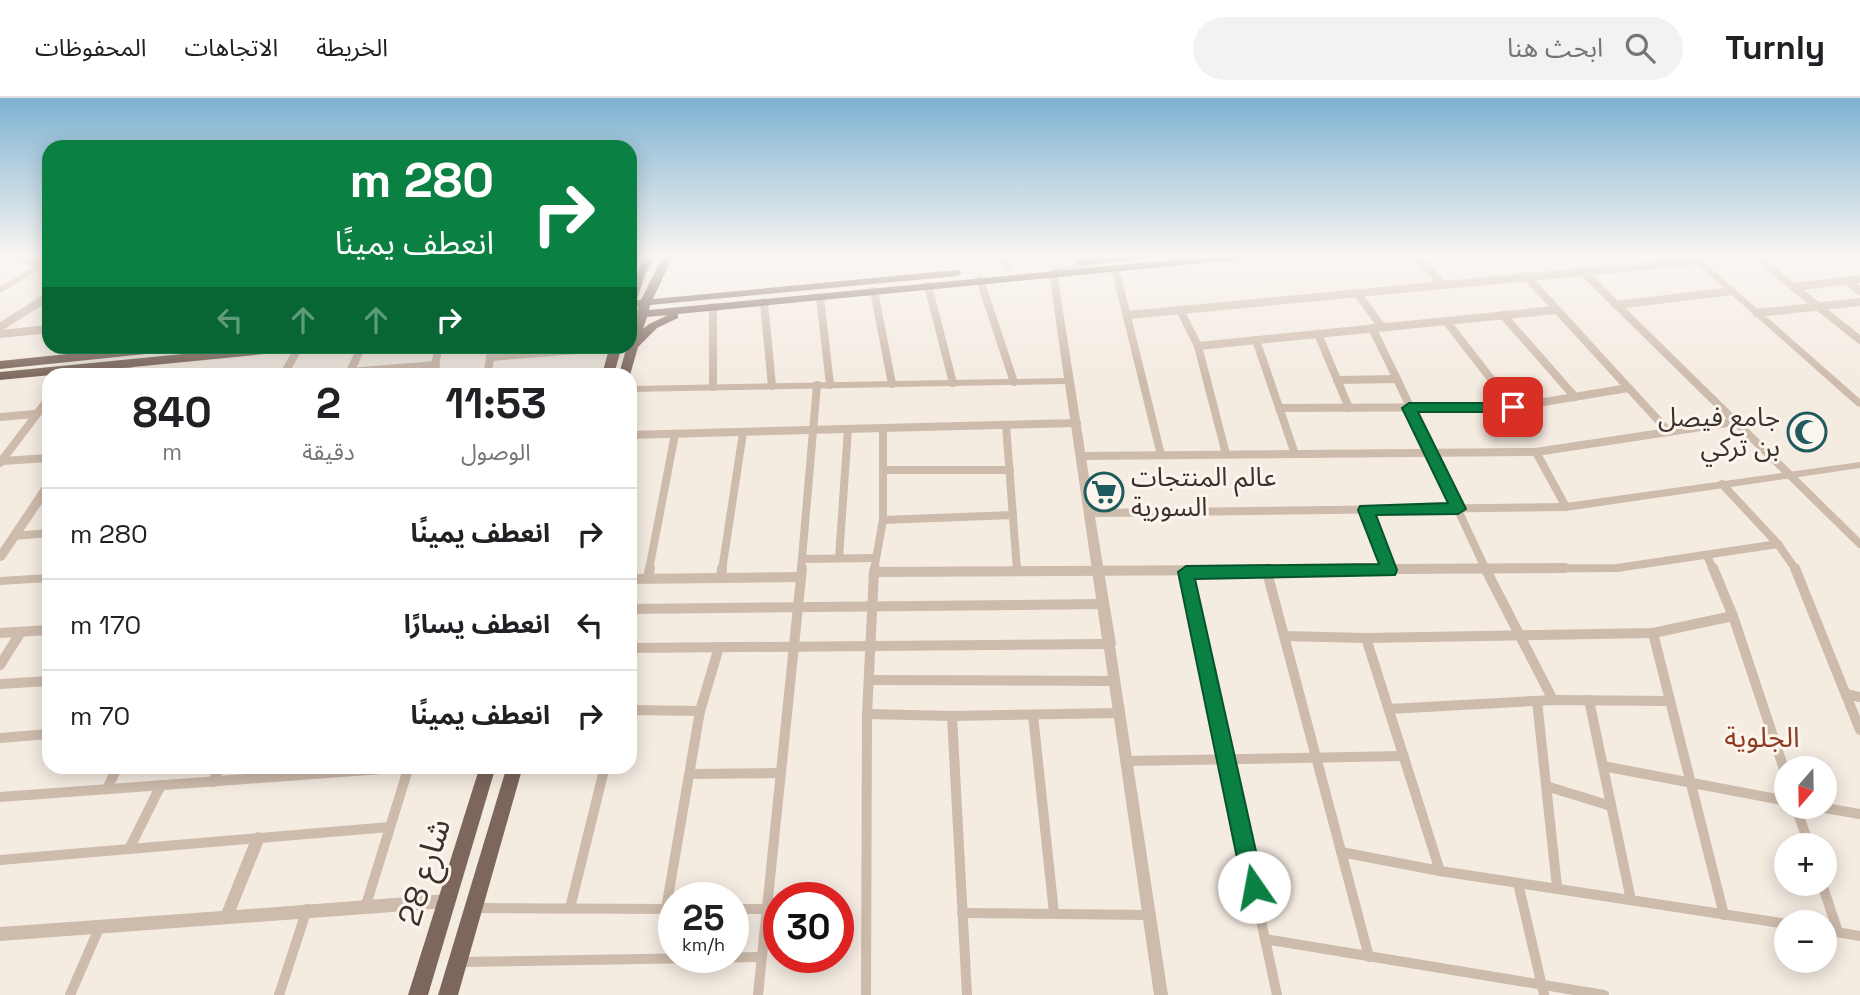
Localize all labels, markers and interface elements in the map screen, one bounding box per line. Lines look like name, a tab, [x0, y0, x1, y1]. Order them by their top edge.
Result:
search box	[1193, 17, 1683, 80]
text: Turnly	[1725, 27, 1825, 69]
icon: search	[1621, 29, 1659, 67]
text: ابحث هنا	[1507, 31, 1603, 65]
text: المحفوظات	[35, 32, 146, 63]
text: الاتجاهات	[184, 32, 278, 63]
text: الخريطة	[316, 32, 388, 63]
text: 280 m	[349, 149, 494, 211]
icon: right	[518, 168, 609, 259]
text: انعطف يمينًا	[335, 223, 494, 263]
icon: left	[211, 301, 249, 339]
icon: ahead	[284, 301, 322, 339]
icon: ahead	[357, 301, 395, 339]
icon: right	[430, 301, 468, 339]
text: 2	[316, 377, 341, 430]
text: 11:53	[445, 377, 546, 430]
pin	[1483, 377, 1543, 437]
text: 840	[133, 386, 212, 439]
icon: arrive	[1494, 388, 1532, 426]
place label: جامع فيصل بن تركي	[1658, 400, 1780, 467]
mosque icon: جامع فيصل بن تركي	[1786, 411, 1828, 453]
text: m	[162, 437, 182, 467]
text: دقيقة	[302, 437, 355, 467]
text: الوصول	[461, 437, 531, 467]
place label: عالم المنتجات السورية	[1131, 460, 1276, 524]
supermarket icon: عالم المنتجات السورية	[1083, 471, 1125, 513]
icon: right	[571, 515, 609, 553]
text: انعطف يمينًا	[410, 516, 550, 550]
text: 280 m	[70, 517, 148, 551]
icon: left	[571, 606, 609, 644]
text: انعطف يسارًا	[404, 607, 550, 641]
text: 170 m	[70, 608, 141, 642]
icon: right	[571, 697, 609, 735]
text: انعطف يمينًا	[410, 698, 550, 732]
text: 70 m	[70, 699, 130, 733]
district label: الجلوية	[1724, 719, 1800, 755]
north arrow	[1774, 756, 1838, 819]
map controls	[1774, 756, 1837, 973]
street label: شارع 28	[389, 814, 463, 932]
button: +	[1774, 833, 1837, 896]
position arrow	[1217, 850, 1291, 924]
speed limit sign: 30	[763, 882, 854, 973]
text: 25	[683, 896, 724, 940]
button: −	[1774, 910, 1837, 973]
text: km/h	[682, 933, 725, 956]

